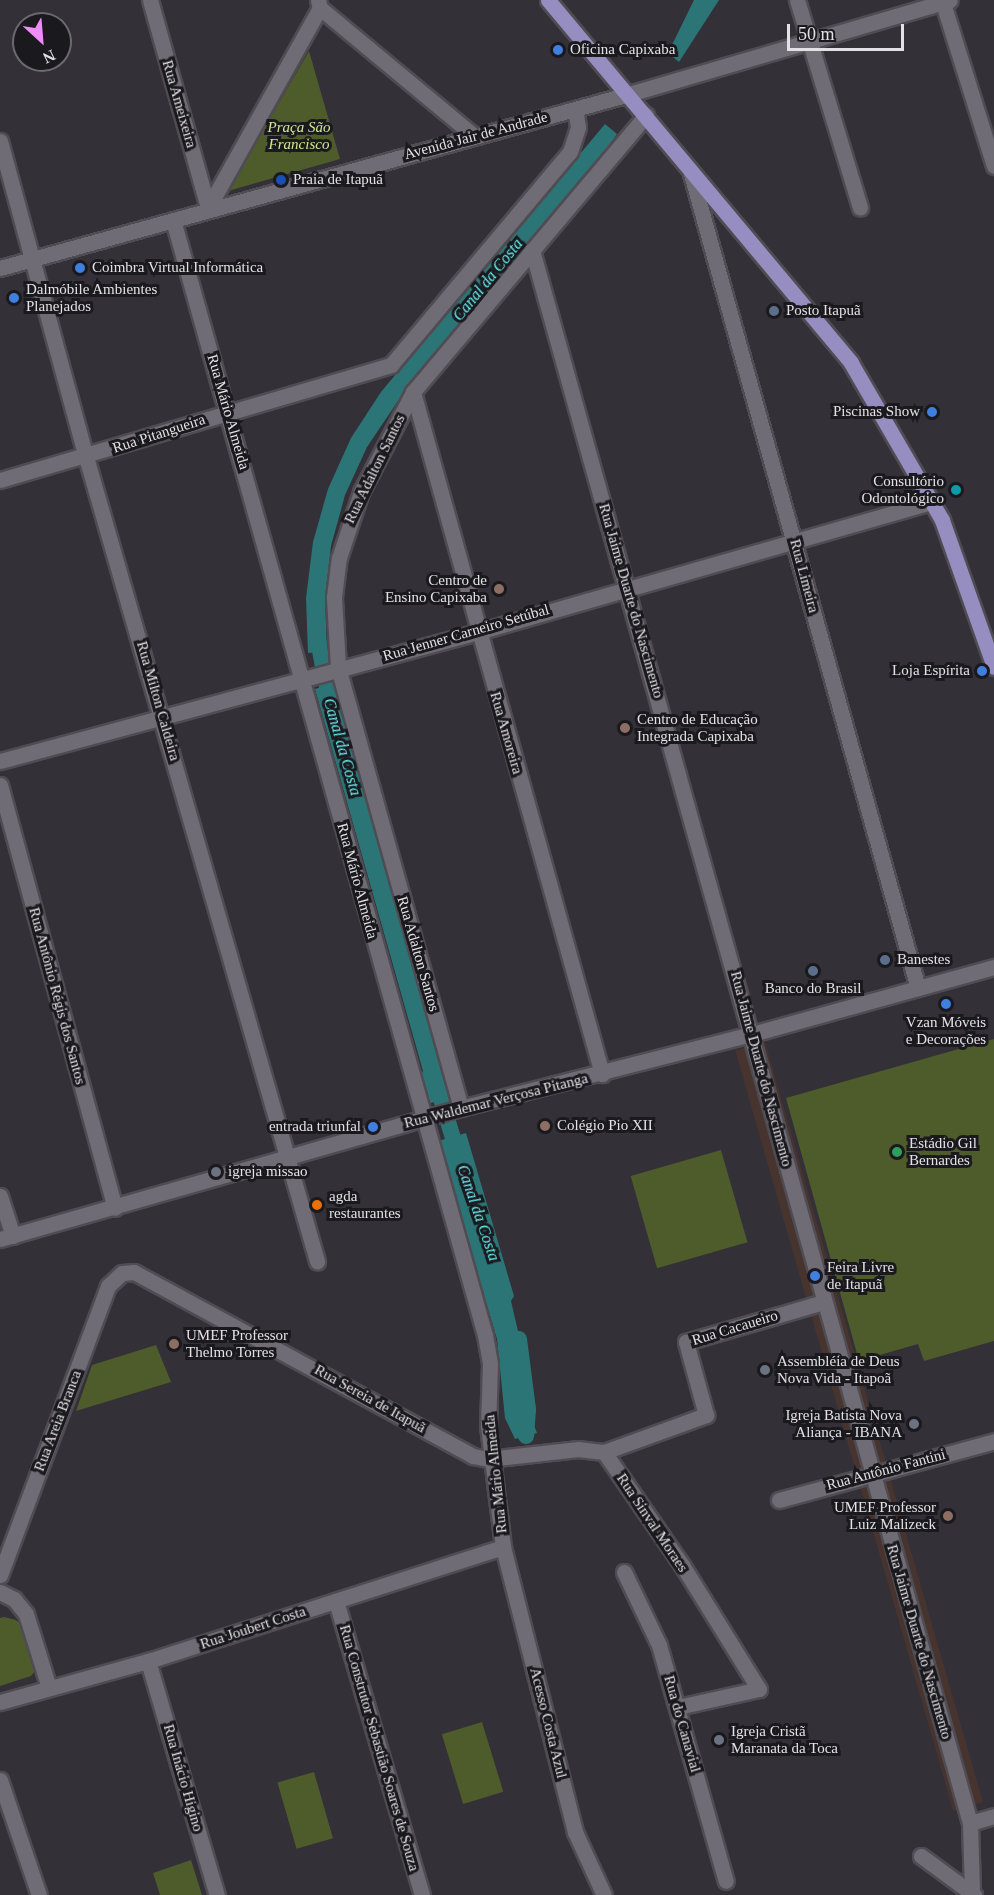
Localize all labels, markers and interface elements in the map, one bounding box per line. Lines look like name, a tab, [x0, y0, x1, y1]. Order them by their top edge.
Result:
north arrow	[12, 12, 72, 72]
scale bar	[790, 12, 907, 50]
text: 50 m	[798, 24, 835, 44]
place label: Oficina Capixaba	[570, 41, 675, 59]
marker: Oficina Capixaba	[551, 43, 565, 57]
text: N	[40, 47, 58, 67]
street label: Rua Ameixeira	[158, 58, 200, 150]
street label: Avenida Jair de Andrade	[402, 108, 550, 164]
park label: Praça São Francisco	[268, 118, 330, 153]
place label: Praia de Itapuã	[293, 171, 383, 189]
marker: Praia de Itapuã	[274, 173, 288, 187]
water label: Canal da Costa	[449, 235, 527, 325]
place label: Coimbra Virtual Informática	[92, 259, 264, 277]
marker: Coimbra Virtual Informática	[73, 261, 87, 275]
place label: Dalmóbile Ambientes Planejados	[26, 280, 158, 315]
marker: Dalmóbile Ambientes Planejados	[7, 291, 21, 305]
place label: Posto Itapuã	[786, 302, 861, 320]
marker: Posto Itapuã	[767, 304, 781, 318]
street label: Rua Mário Almeida	[203, 352, 253, 472]
place label: Piscinas Show	[833, 403, 920, 421]
marker: Piscinas Show	[925, 405, 939, 419]
street label: Rua Pitangueira	[110, 411, 208, 457]
street label: Rua Adalton Santos	[341, 411, 409, 527]
place label: Consultório Odontológico	[862, 472, 944, 507]
marker: Consultório Odontológico	[949, 483, 963, 497]
street label: Rua Jaime Duarte do Nascimento	[595, 502, 667, 700]
street label: Rua Limeira	[786, 537, 822, 615]
place label: Centro de Ensino Capixaba	[385, 571, 487, 606]
marker: Centro de Ensino Capixaba	[492, 582, 506, 596]
street label: Rua Jenner Carneiro Setúbal	[381, 601, 551, 665]
street label: Rua Milton Caldeira	[132, 639, 184, 763]
place label: Loja Espírita	[892, 662, 970, 680]
marker: Loja Espírita	[975, 664, 989, 678]
street label: Rua Amoreira	[486, 689, 526, 777]
water label: Canal da Costa	[319, 696, 365, 798]
place label: Centro de Educação Integrada Capixaba	[637, 710, 758, 745]
marker: Centro de Educação Integrada Capixaba	[618, 721, 632, 735]
street label: Rua Mário Almeida	[333, 821, 381, 941]
street label: Rua Adalton Santos	[393, 894, 443, 1014]
street label: Rua Antônio Régis dos Santos	[25, 905, 89, 1087]
place label: Banestes	[897, 951, 950, 969]
marker: Banestes	[878, 953, 892, 967]
marker: Banco do Brasil	[806, 964, 820, 978]
street label: Rua Jaime Duarte do Nascimento	[726, 969, 796, 1169]
place label: Banco do Brasil	[765, 980, 861, 998]
marker: Vzan Móveis e Decorações	[939, 997, 953, 1011]
place label: Vzan Móveis e Decorações	[906, 1013, 986, 1048]
street label: Rua Waldemar Verçosa Pitanga	[402, 1069, 590, 1133]
place label: Colégio Pio XII	[557, 1117, 653, 1135]
place label: entrada triunfal	[269, 1118, 361, 1136]
marker: Colégio Pio XII	[538, 1119, 552, 1133]
marker: entrada triunfal	[366, 1120, 380, 1134]
place label: Estádio Gil Bernardes	[909, 1134, 977, 1169]
marker: Estádio Gil Bernardes	[890, 1145, 904, 1159]
water label: Canal da Costa	[453, 1162, 503, 1264]
place label: igreja missao	[228, 1163, 308, 1181]
marker: igreja missao	[209, 1165, 223, 1179]
place label: agda restaurantes	[329, 1187, 401, 1222]
marker: agda restaurantes	[310, 1198, 324, 1212]
place label: Feira Livre de Itapuã	[827, 1258, 894, 1293]
marker: Feira Livre de Itapuã	[808, 1269, 822, 1283]
street label: Rua Cacaueiro	[690, 1306, 780, 1350]
place label: UMEF Professor Thelmo Torres	[186, 1326, 288, 1361]
marker: UMEF Professor Thelmo Torres	[167, 1337, 181, 1351]
place label: Assembléia de Deus Nova Vida - Itapoã	[777, 1352, 899, 1387]
street label: Rua Sereia de Itapuã	[311, 1361, 429, 1437]
marker: Assembléia de Deus Nova Vida - Itapoã	[758, 1363, 772, 1377]
street label: Rua Areia Branca	[30, 1368, 86, 1474]
place label: Igreja Batista Nova Aliança - IBANA	[785, 1406, 902, 1441]
street label: Rua Mário Almeida	[481, 1413, 511, 1535]
marker: Igreja Batista Nova Aliança - IBANA	[907, 1417, 921, 1431]
street label: Rua Antônio Fantini	[824, 1445, 948, 1495]
street label: Rua Sinval Moraes	[612, 1470, 692, 1576]
place label: UMEF Professor Luiz Malizeck	[834, 1498, 936, 1533]
marker: UMEF Professor Luiz Malizeck	[941, 1509, 955, 1523]
street label: Rua Jaime Duarte do Nascimento	[883, 1543, 955, 1741]
street label: Rua Joubert Costa	[198, 1602, 308, 1654]
street label: Rua Construtor Sebastião Soares de Souza	[335, 1623, 423, 1873]
street label: Acesso Costa Azul	[525, 1665, 571, 1781]
street label: Rua do Canavial	[660, 1673, 704, 1775]
street label: Rua Inácio Higino	[159, 1722, 207, 1834]
place label: Igreja Cristã Maranata da Toca	[731, 1722, 838, 1757]
marker: Igreja Cristã Maranata da Toca	[712, 1733, 726, 1747]

